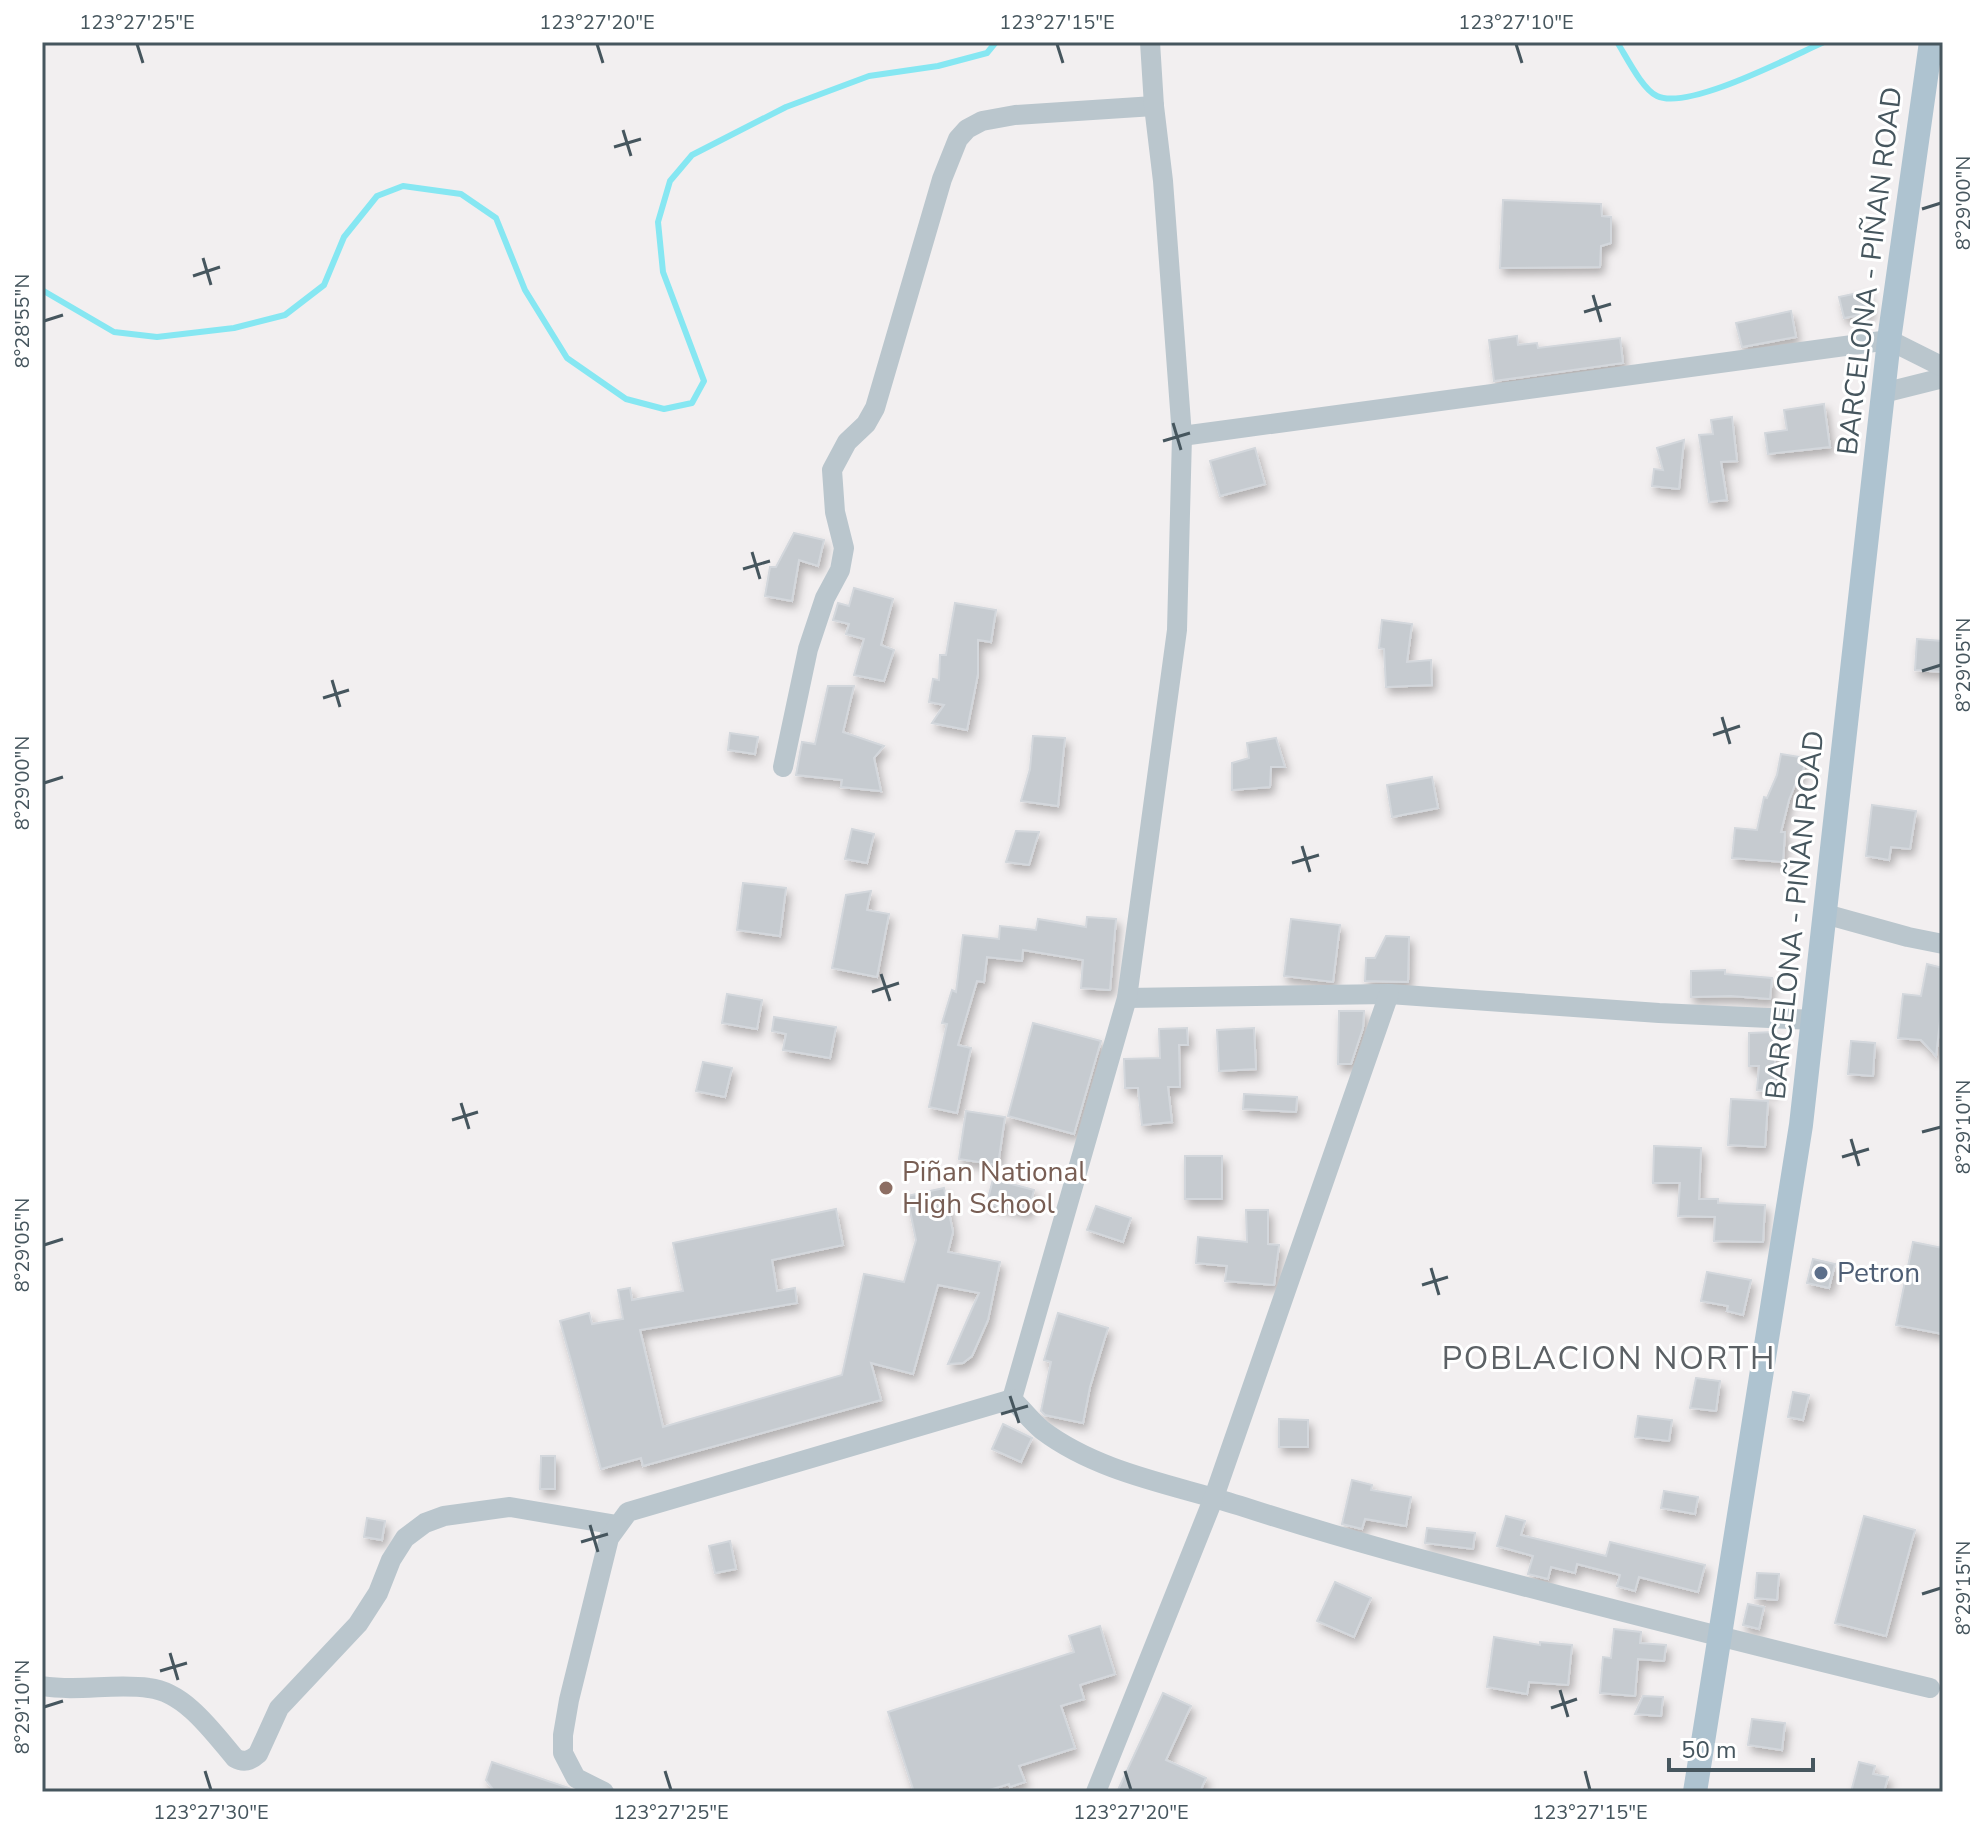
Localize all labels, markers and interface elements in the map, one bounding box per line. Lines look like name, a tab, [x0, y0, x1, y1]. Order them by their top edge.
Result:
text: 123°27'25"E	[79, 9, 195, 36]
text: 123°27'20"E	[539, 9, 655, 36]
text: 123°27'15"E	[999, 9, 1115, 36]
text: 123°27'10"E	[1458, 9, 1574, 36]
street label: BARCELONA - PIÑAN ROAD	[1829, 85, 1911, 457]
text: 8°29'00"N	[1950, 156, 1977, 250]
text: 8°28'55"N	[9, 274, 36, 368]
text: 8°29'05"N	[1950, 618, 1977, 712]
street label: BARCELONA - PIÑAN ROAD	[1757, 729, 1833, 1101]
text: 8°29'00"N	[9, 736, 36, 830]
text: 8°29'10"N	[1950, 1080, 1977, 1174]
place label: Piñan National High School	[902, 1153, 1087, 1223]
marker: Piñan National High School	[877, 1179, 895, 1197]
text: 8°29'05"N	[9, 1198, 36, 1292]
place label: Petron	[1837, 1254, 1920, 1292]
marker: Petron	[1812, 1264, 1830, 1282]
district label: POBLACION NORTH	[1442, 1337, 1776, 1380]
text: 8°29'15"N	[1950, 1541, 1977, 1635]
text: 8°29'10"N	[9, 1660, 36, 1754]
scale bar	[1669, 1722, 1813, 1772]
text: 50 m	[1681, 1734, 1737, 1766]
text: 123°27'30"E	[153, 1799, 269, 1826]
text: 123°27'25"E	[613, 1799, 729, 1826]
text: 123°27'20"E	[1073, 1799, 1189, 1826]
text: 123°27'15"E	[1532, 1799, 1648, 1826]

